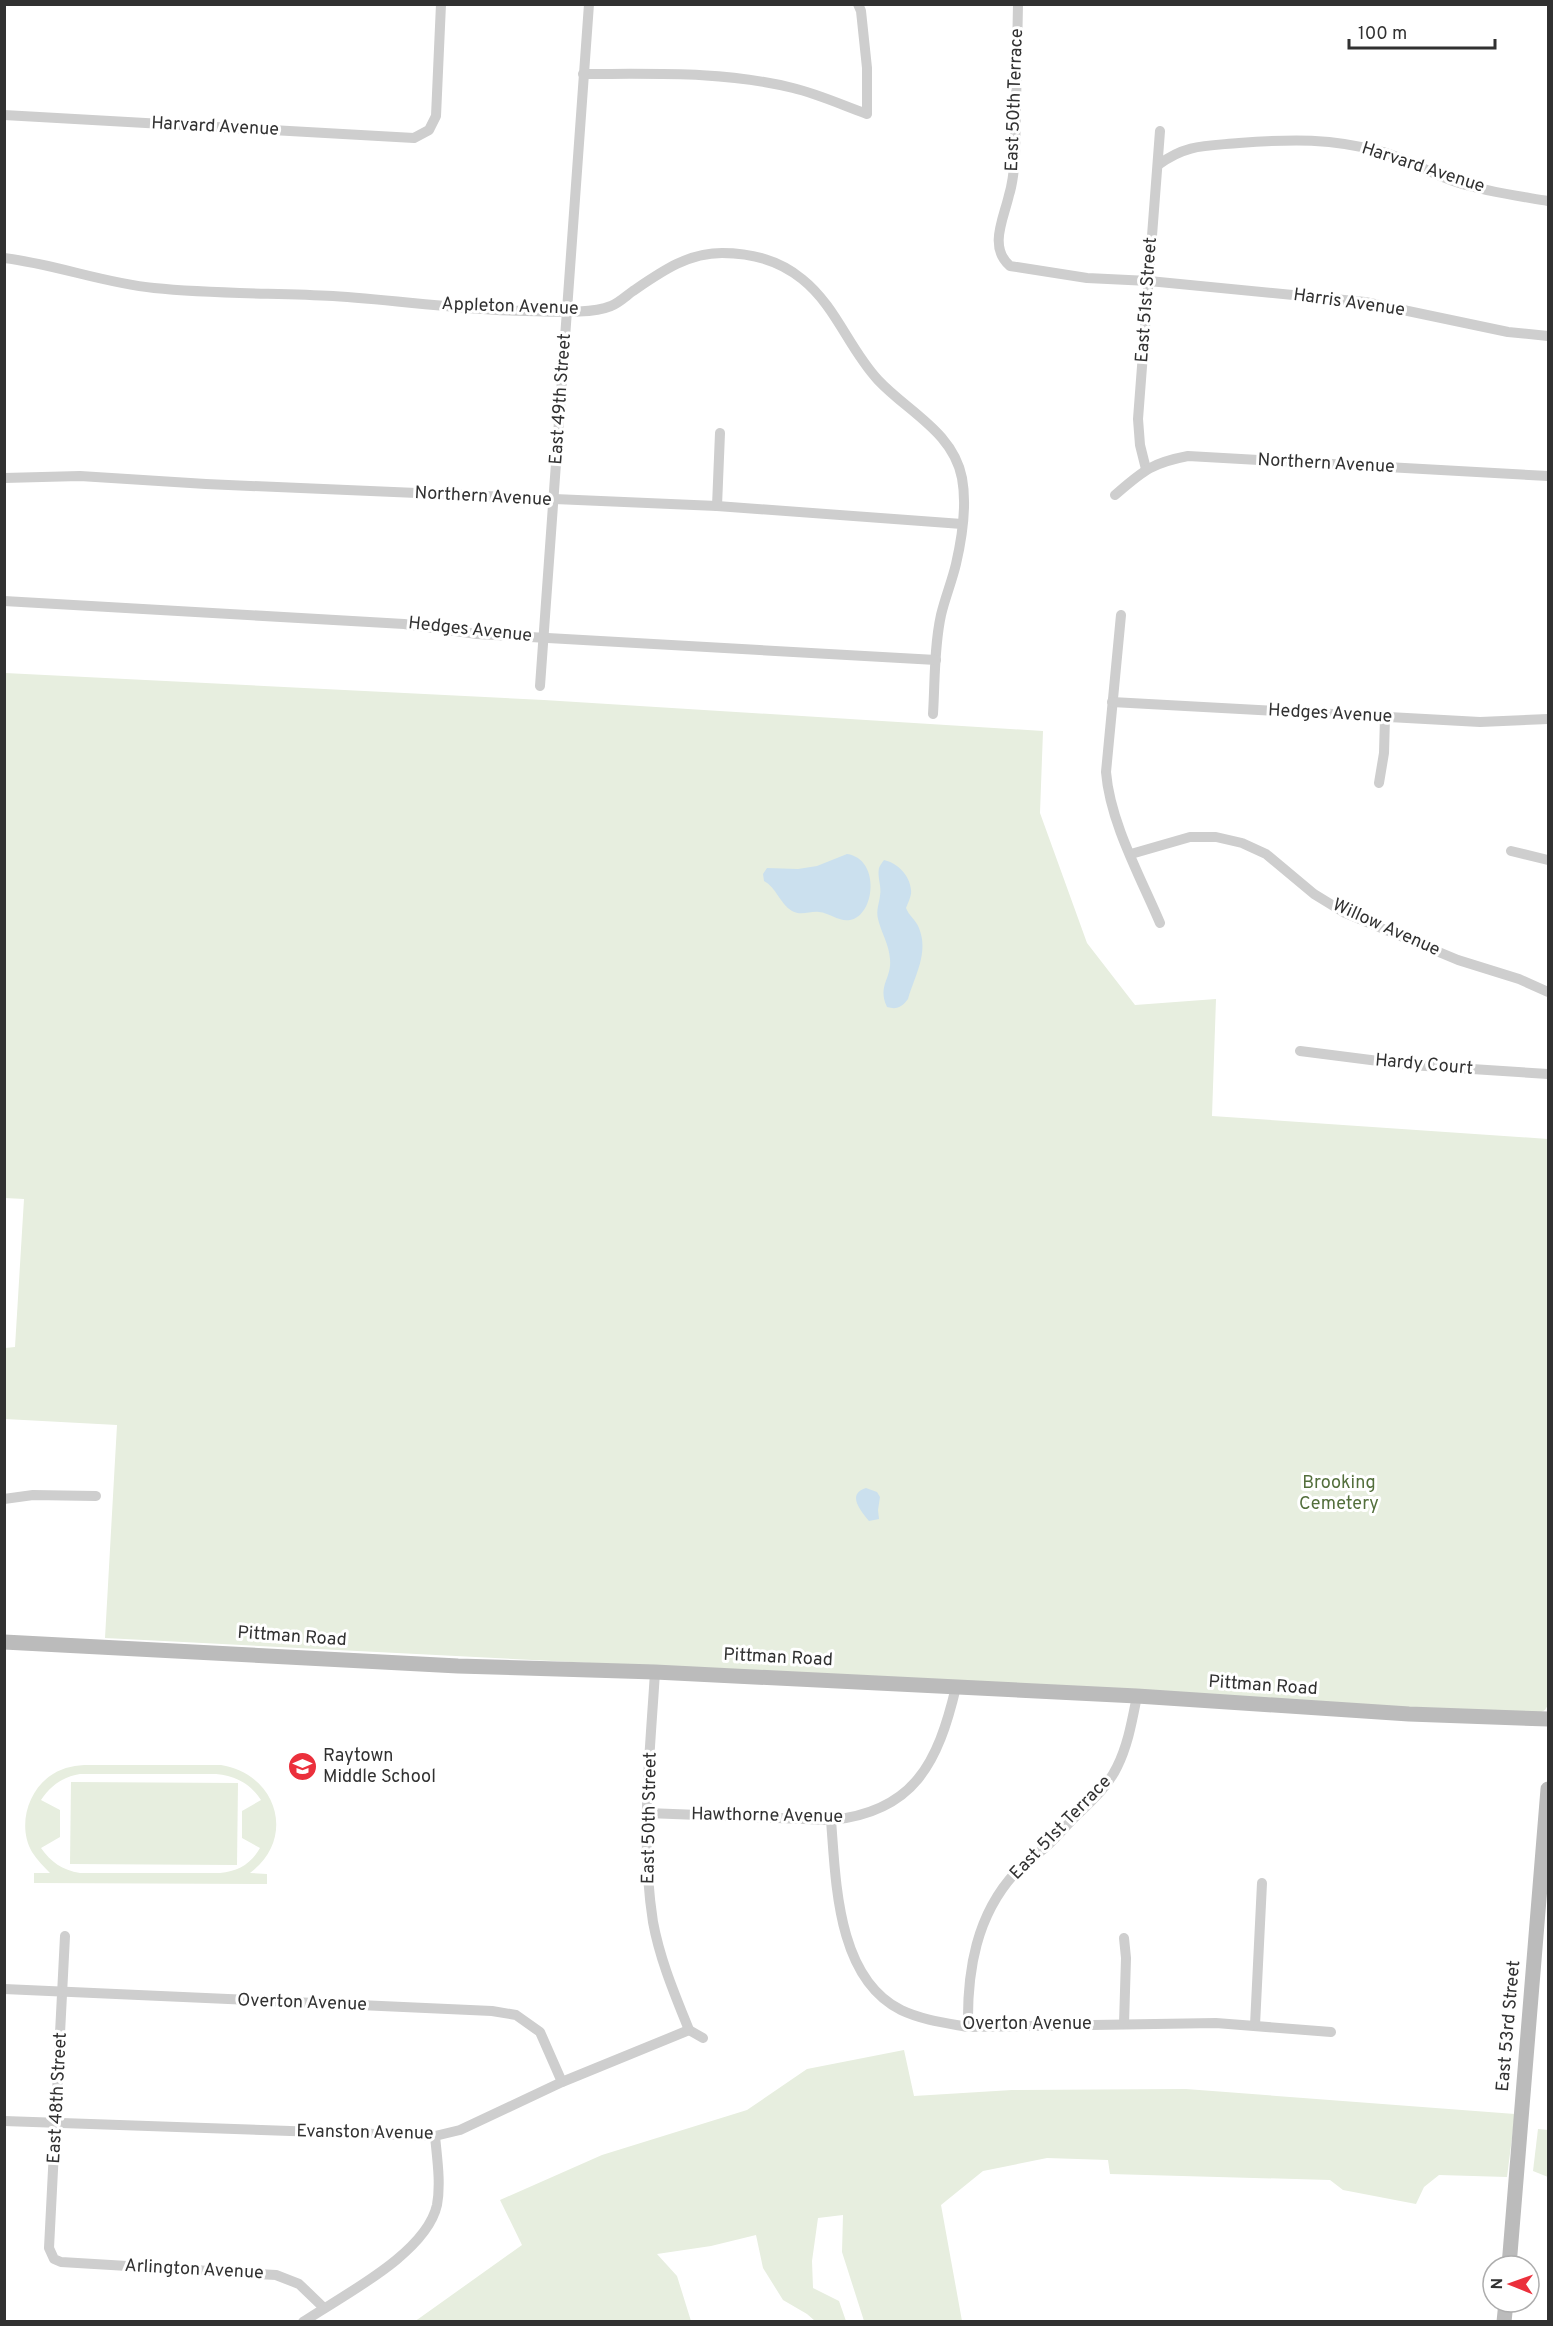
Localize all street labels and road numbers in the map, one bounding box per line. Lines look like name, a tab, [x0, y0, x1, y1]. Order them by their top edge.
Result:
street label: East 50th Terrace	[1001, 28, 1029, 172]
street label: Harvard Avenue	[151, 112, 279, 142]
street label: Harvard Avenue	[1359, 137, 1487, 199]
street label: East 51st Street	[1131, 236, 1163, 364]
street label: Harris Avenue	[1292, 284, 1406, 322]
street label: Appleton Avenue	[441, 293, 579, 321]
street label: East 49th Street	[545, 333, 577, 465]
street label: Northern Avenue	[1257, 449, 1395, 479]
street label: Northern Avenue	[414, 482, 552, 512]
street label: Hedges Avenue	[407, 612, 533, 648]
street label: Hedges Avenue	[1267, 699, 1393, 729]
street label: Willow Avenue	[1329, 894, 1443, 962]
street label: Hardy Court	[1374, 1049, 1474, 1081]
street label: Pittman Road	[237, 1622, 347, 1652]
street label: Pittman Road	[723, 1644, 833, 1672]
street label: Pittman Road	[1208, 1671, 1318, 1701]
street label: East 50th Street	[637, 1752, 663, 1884]
street label: East 51st Terrace	[1005, 1771, 1117, 1885]
street label: Hawthorne Avenue	[691, 1803, 843, 1829]
street label: East 53rd Street	[1492, 1959, 1526, 2093]
street label: Overton Avenue	[237, 1989, 367, 2017]
street label: Overton Avenue	[962, 2013, 1092, 2036]
street label: East 48th Street	[43, 2032, 73, 2164]
street label: Evanston Avenue	[296, 2120, 434, 2146]
street label: Arlington Avenue	[124, 2255, 264, 2285]

